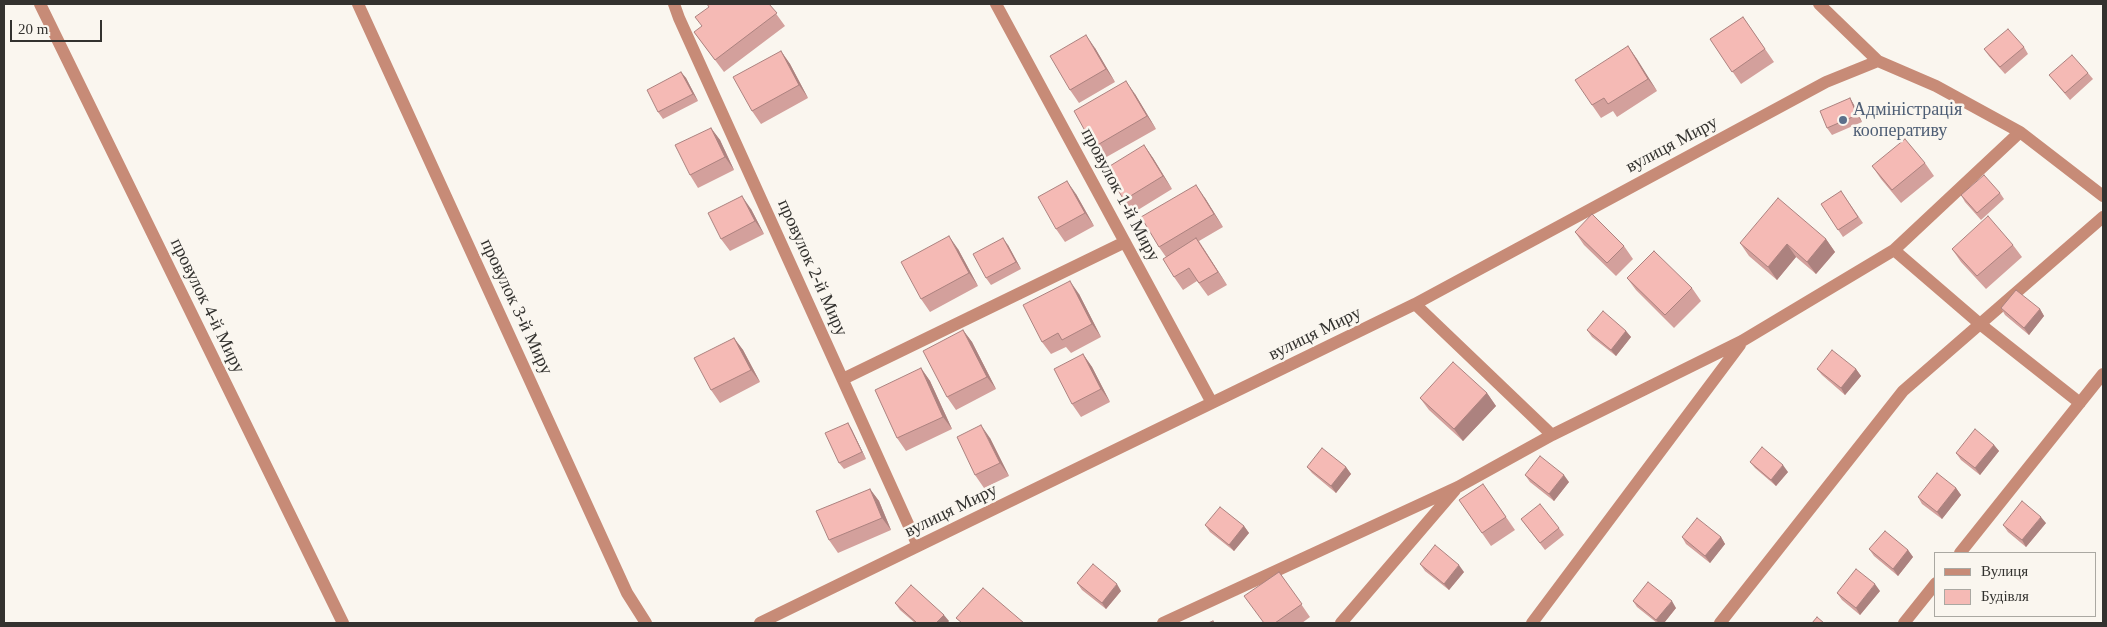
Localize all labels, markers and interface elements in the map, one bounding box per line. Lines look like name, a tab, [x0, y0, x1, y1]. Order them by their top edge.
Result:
scale bar	[12, 10, 105, 42]
text: 20 m	[18, 21, 48, 37]
place label: Адміністрація кооперативу	[1853, 99, 1962, 142]
street label: вулиця Миру	[1623, 112, 1721, 178]
marker: Адміністрація кооперативу	[1837, 114, 1849, 126]
street label: провулок 1-й Миру	[1076, 125, 1164, 265]
street label: провулок 2-й Миру	[772, 196, 852, 340]
street label: провулок 4-й Миру	[165, 235, 249, 377]
street label: провулок 3-й Миру	[475, 236, 557, 378]
street label: вулиця Миру	[1265, 302, 1365, 366]
street label: вулиця Миру	[901, 479, 1001, 543]
legend	[1934, 552, 2097, 617]
text: Вулиця	[1981, 563, 2028, 579]
text: Будівля	[1981, 588, 2029, 604]

